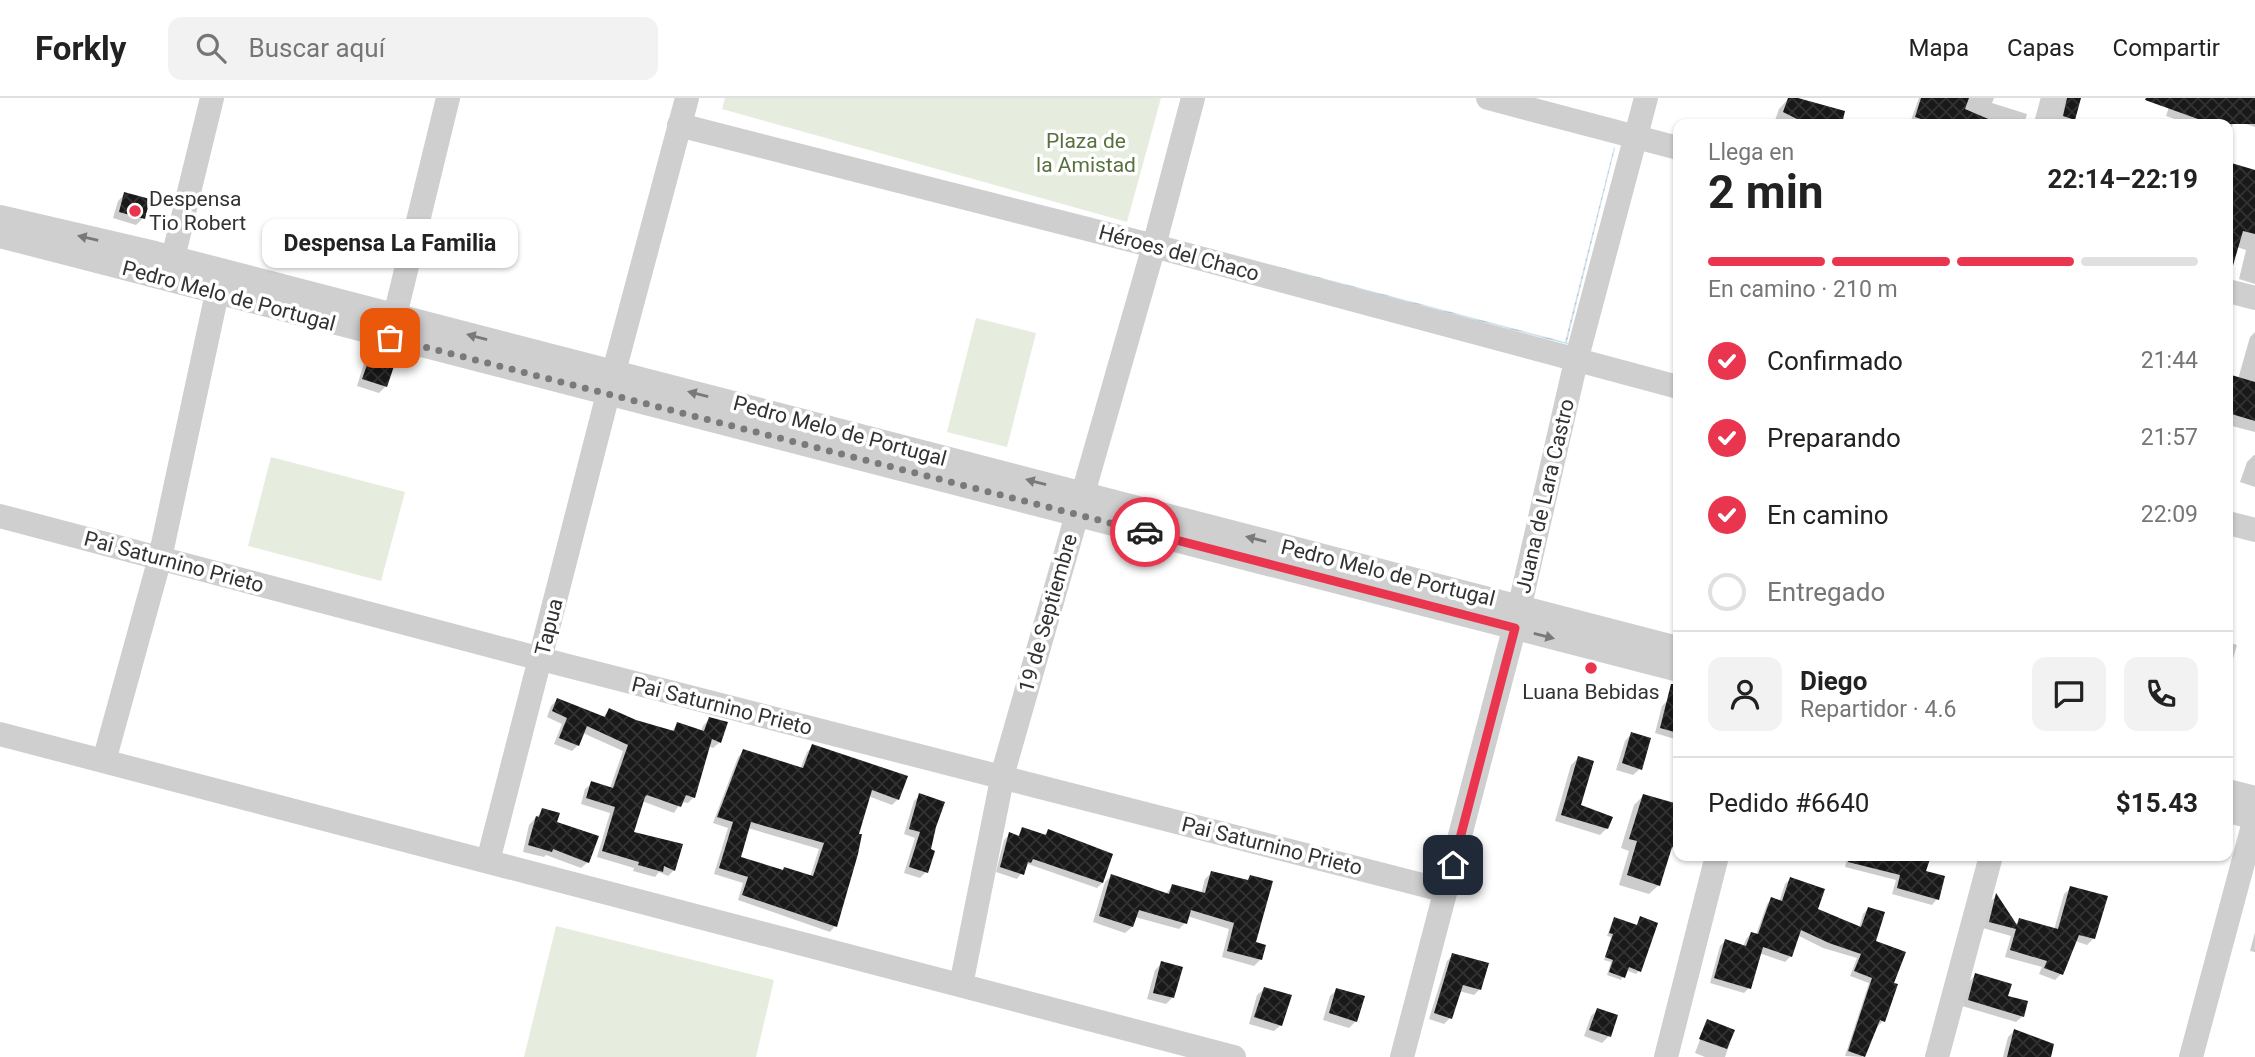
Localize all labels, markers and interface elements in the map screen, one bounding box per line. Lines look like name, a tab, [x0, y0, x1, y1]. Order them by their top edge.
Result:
search box	[168, 17, 658, 80]
text: Forkly	[35, 29, 126, 68]
icon: search	[192, 29, 230, 67]
text: Buscar aquí	[248, 33, 385, 63]
text: Mapa	[1908, 34, 1969, 62]
text: Capas	[2007, 34, 2075, 62]
text: Compartir	[2113, 34, 2220, 62]
park label: Plaza de la Amistad	[1036, 129, 1136, 177]
text: Llega en	[1708, 139, 1794, 166]
text: 22:14–22:19	[2048, 164, 2198, 194]
text: 2 min	[1708, 165, 1824, 219]
place label: Despensa Tio Robert	[149, 187, 246, 235]
marker: Despensa Tio Robert	[127, 203, 143, 219]
callout: Despensa La Familia	[262, 219, 518, 268]
street label: Héroes del Chaco	[1096, 220, 1262, 286]
text: Despensa La Familia	[284, 230, 496, 257]
one-way arrow	[77, 232, 99, 243]
street label: Pedro Melo de Portugal	[120, 256, 338, 336]
text: En camino · 210 m	[1708, 276, 1898, 303]
pin	[360, 308, 420, 368]
icon: bag	[371, 319, 409, 357]
one-way arrow	[466, 331, 488, 342]
icon: check	[1708, 342, 1746, 380]
text: Confirmado	[1767, 346, 1903, 376]
text: 21:44	[2141, 347, 2198, 374]
one-way arrow	[686, 388, 708, 399]
street label: Pedro Melo de Portugal	[731, 391, 949, 471]
street label: Juana de Lara Castro	[1511, 396, 1579, 596]
icon: check	[1708, 419, 1746, 457]
text: Preparando	[1767, 423, 1901, 453]
text: 21:57	[2141, 424, 2198, 451]
one-way arrow	[1025, 476, 1047, 487]
icon: check	[1708, 496, 1746, 534]
courier	[1110, 497, 1180, 567]
text: En camino	[1767, 500, 1889, 530]
text: 22:09	[2141, 501, 2198, 528]
icon: car	[1126, 513, 1164, 551]
street label: Pai Saturnino Prieto	[82, 526, 267, 598]
street label: 19 de Septiembre	[1014, 531, 1082, 695]
one-way arrow	[1245, 533, 1267, 544]
street label: Pedro Melo de Portugal	[1279, 535, 1497, 611]
text: Entregado	[1767, 577, 1885, 607]
street label: Tapua	[530, 596, 568, 658]
one-way arrow	[1533, 631, 1555, 642]
button: person	[1708, 657, 1782, 731]
button: chat	[2032, 657, 2106, 731]
button: phone	[2124, 657, 2198, 731]
marker: Luana Bebidas	[1583, 660, 1599, 676]
text: Diego	[1800, 666, 1867, 696]
street label: Pai Saturnino Prieto	[629, 672, 815, 740]
place label: Luana Bebidas	[1522, 680, 1660, 704]
text: Repartidor · 4.6	[1800, 696, 1957, 723]
text: Pedido #6640	[1708, 788, 1869, 818]
text: $15.43	[2116, 788, 2198, 818]
street label: Pai Saturnino Prieto	[1179, 812, 1365, 880]
pin	[1423, 835, 1483, 895]
icon: home	[1434, 846, 1472, 884]

